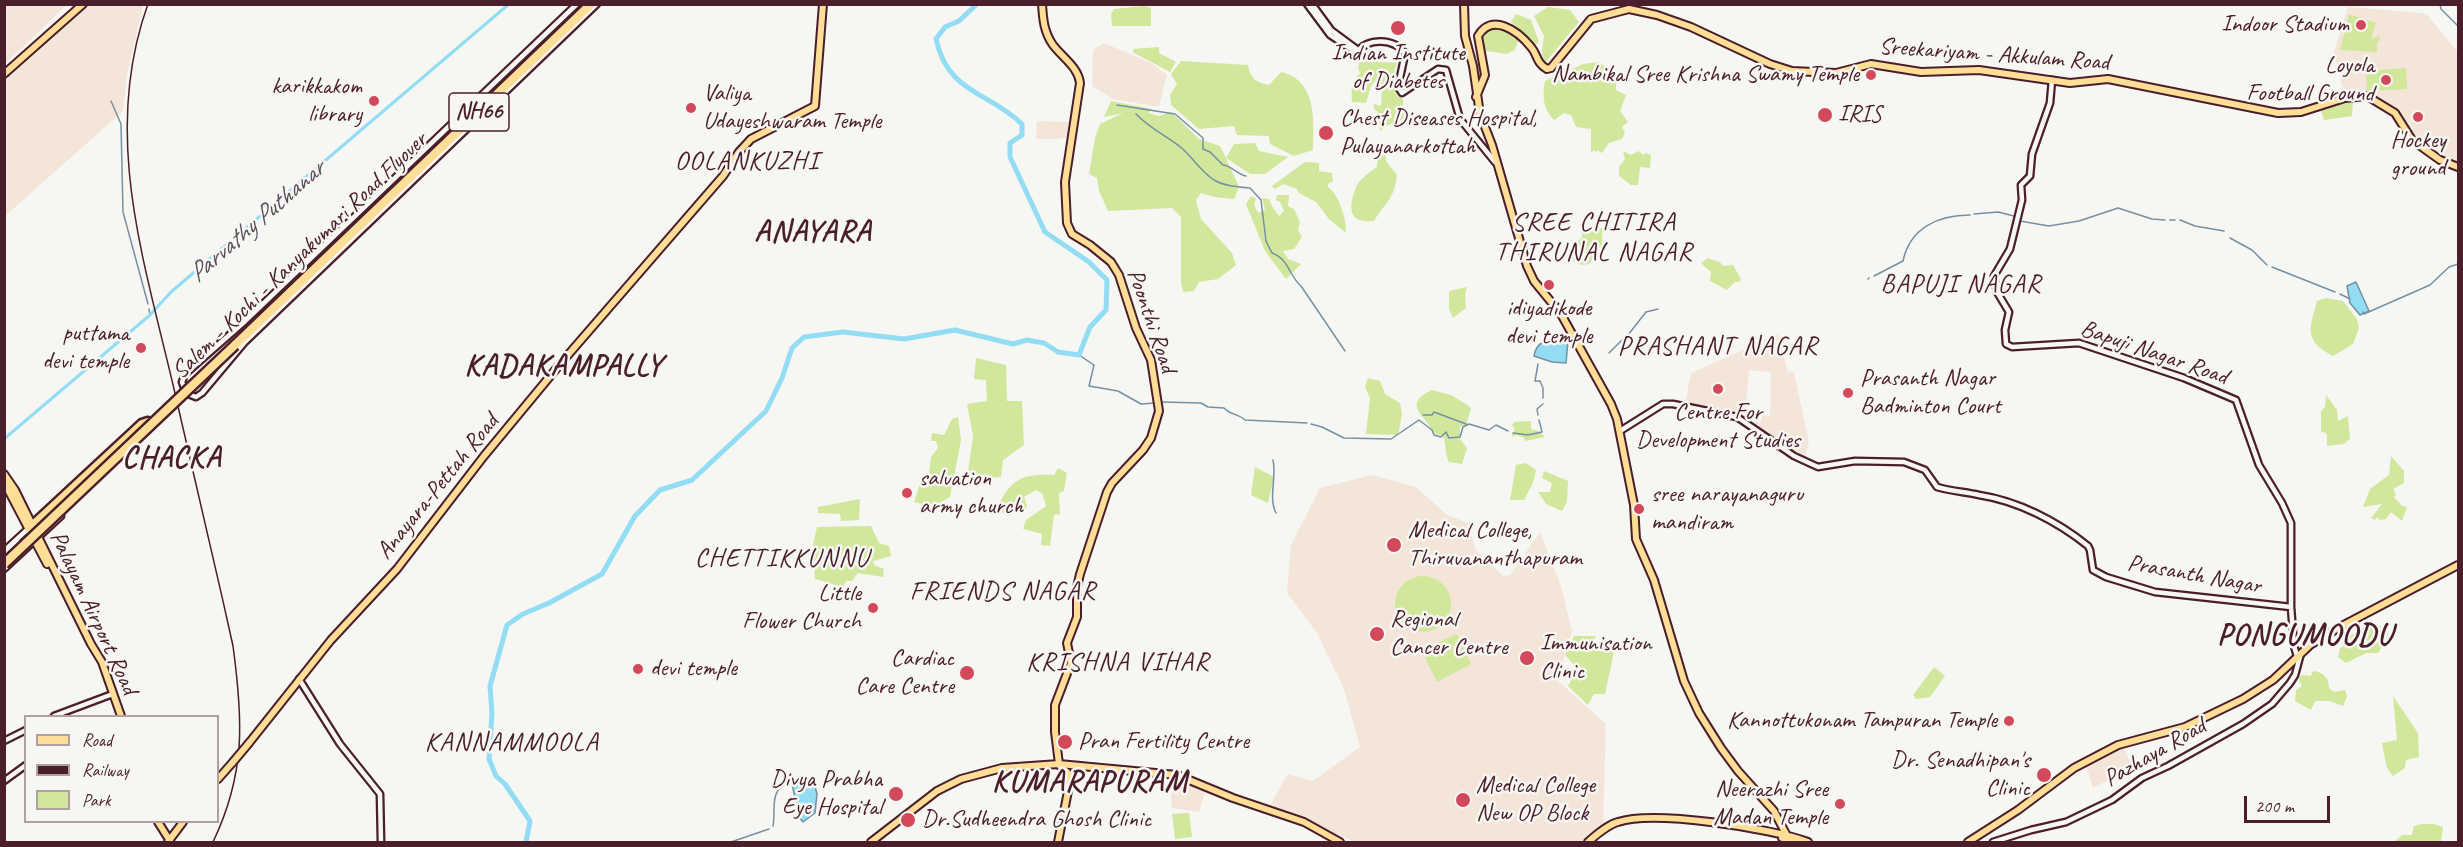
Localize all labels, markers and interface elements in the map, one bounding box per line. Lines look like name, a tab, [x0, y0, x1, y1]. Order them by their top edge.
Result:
place label: Indoor Stadium	[2221, 11, 2349, 39]
marker: Indoor Stadium	[2354, 18, 2368, 32]
marker: Indian Institute of Diabetes	[1389, 19, 1407, 37]
street label: Sreekariyam - Akkulam Road	[1878, 33, 2110, 77]
place label: Indian Institute of Diabetes	[1331, 40, 1465, 96]
place label: Loyola Football Ground	[2247, 52, 2374, 108]
place label: Nambikal Sree Krishna Swamy Temple	[1552, 61, 1859, 89]
marker: Nambikal Sree Krishna Swamy Temple	[1864, 68, 1878, 82]
place label: karikkakom library	[272, 73, 362, 129]
marker: Loyola Football Ground	[2379, 73, 2393, 87]
place label: Valiya Udayeshwaram Temple	[703, 80, 881, 136]
road number: NH66	[449, 93, 509, 131]
marker: karikkakom library	[367, 94, 381, 108]
marker: Valiya Udayeshwaram Temple	[684, 101, 698, 115]
place label: IRIS	[1838, 101, 1882, 129]
place label: Chest Diseases Hospital, Pulayanarkottah	[1340, 105, 1537, 161]
marker: IRIS	[1816, 106, 1834, 124]
marker: Hockey ground	[2411, 110, 2425, 124]
marker: Chest Diseases Hospital, Pulayanarkottah	[1317, 124, 1335, 142]
street label: Salem - Kochi - Kanyakumari Road Flyover	[166, 126, 434, 386]
place label: Hockey ground	[2390, 127, 2446, 183]
district label: OOLANKUZHI	[676, 146, 818, 178]
water label: Parvathy Puthanar	[183, 154, 331, 290]
district label: SREE CHITIRA THIRUNAL NAGAR	[1496, 207, 1692, 268]
district label: ANAYARA	[754, 215, 872, 251]
street label: Poonthi Road	[1120, 266, 1182, 376]
district label: BAPUJI NAGAR	[1880, 269, 2042, 301]
marker: idiyadikode devi temple	[1542, 278, 1556, 292]
place label: idiyadikode devi temple	[1506, 295, 1592, 351]
street label: Bapuji Nagar Road	[2077, 314, 2231, 392]
place label: puttama devi temple	[42, 320, 129, 376]
district label: PRASHANT NAGAR	[1619, 331, 1817, 363]
marker: puttama devi temple	[134, 341, 148, 355]
district label: KADAKAMPALLY	[464, 349, 664, 385]
place label: Prasanth Nagar Badminton Court	[1860, 365, 2001, 421]
marker: Centre For Development Studies	[1711, 382, 1725, 396]
marker: Prasanth Nagar Badminton Court	[1841, 386, 1855, 400]
place label: Centre For Development Studies	[1636, 399, 1800, 455]
street label: Anayara-Pettah Road	[371, 409, 505, 565]
district label: CHACKA	[121, 441, 223, 477]
place label: salvation army church	[919, 465, 1023, 521]
place label: sree narayanaguru mandiram	[1651, 481, 1803, 537]
marker: salvation army church	[900, 486, 914, 500]
marker: sree narayanaguru mandiram	[1632, 502, 1646, 516]
place label: Medical College, Thiruvananthapuram	[1408, 517, 1582, 573]
street label: Palayam Airport Road	[43, 527, 143, 699]
marker: Medical College, Thiruvananthapuram	[1385, 536, 1403, 554]
district label: CHETTIKKUNNU	[695, 543, 869, 575]
street label: Prasanth Nagar	[2125, 549, 2263, 601]
district label: FRIENDS NAGAR	[911, 576, 1095, 608]
place label: Little Flower Church	[742, 580, 861, 636]
marker: Little Flower Church	[866, 601, 880, 615]
place label: Regional Cancer Centre	[1390, 606, 1508, 662]
district label: PONGUMOODU	[2217, 618, 2393, 654]
marker: Regional Cancer Centre	[1368, 625, 1386, 643]
place label: Immunisation Clinic	[1540, 630, 1652, 686]
place label: Cardiac Care Centre	[856, 645, 954, 701]
district label: KRISHNA VIHAR	[1028, 647, 1208, 679]
marker: Immunisation Clinic	[1518, 649, 1536, 667]
place label: devi temple	[650, 655, 737, 683]
marker: devi temple	[631, 662, 645, 676]
marker: Cardiac Care Centre	[958, 664, 976, 682]
place label: Kannottukonam Tampuran Temple	[1727, 707, 1997, 735]
street label: Pazhaya Road	[2099, 712, 2211, 794]
marker: Kannottukonam Tampuran Temple	[2002, 714, 2016, 728]
legend	[24, 715, 219, 823]
district label: KANNAMMOOLA	[426, 727, 598, 759]
place label: Pran Fertility Centre	[1078, 728, 1249, 756]
text: Road	[82, 729, 112, 751]
marker: Pran Fertility Centre	[1056, 733, 1074, 751]
place label: Dr. Senadhipan's Clinic	[1891, 747, 2030, 803]
text: Railway	[82, 759, 129, 781]
district label: KUMARAPURAM	[994, 765, 1186, 801]
place label: Divya Prabha Eye Hospital	[770, 766, 882, 822]
marker: Dr. Senadhipan's Clinic	[2035, 766, 2053, 784]
place label: Medical College New OP Block	[1476, 772, 1595, 828]
place label: Neerazhi Sree Madan Temple	[1714, 776, 1828, 832]
scale bar	[2247, 784, 2332, 822]
marker: Divya Prabha Eye Hospital	[887, 785, 905, 803]
text: Park	[82, 789, 111, 811]
marker: Medical College New OP Block	[1454, 791, 1472, 809]
text: 200 m	[2255, 795, 2294, 817]
marker: Neerazhi Sree Madan Temple	[1833, 797, 1847, 811]
place label: Dr.Sudheendra Ghosh Clinic	[922, 806, 1151, 834]
marker: Dr.Sudheendra Ghosh Clinic	[899, 811, 917, 829]

